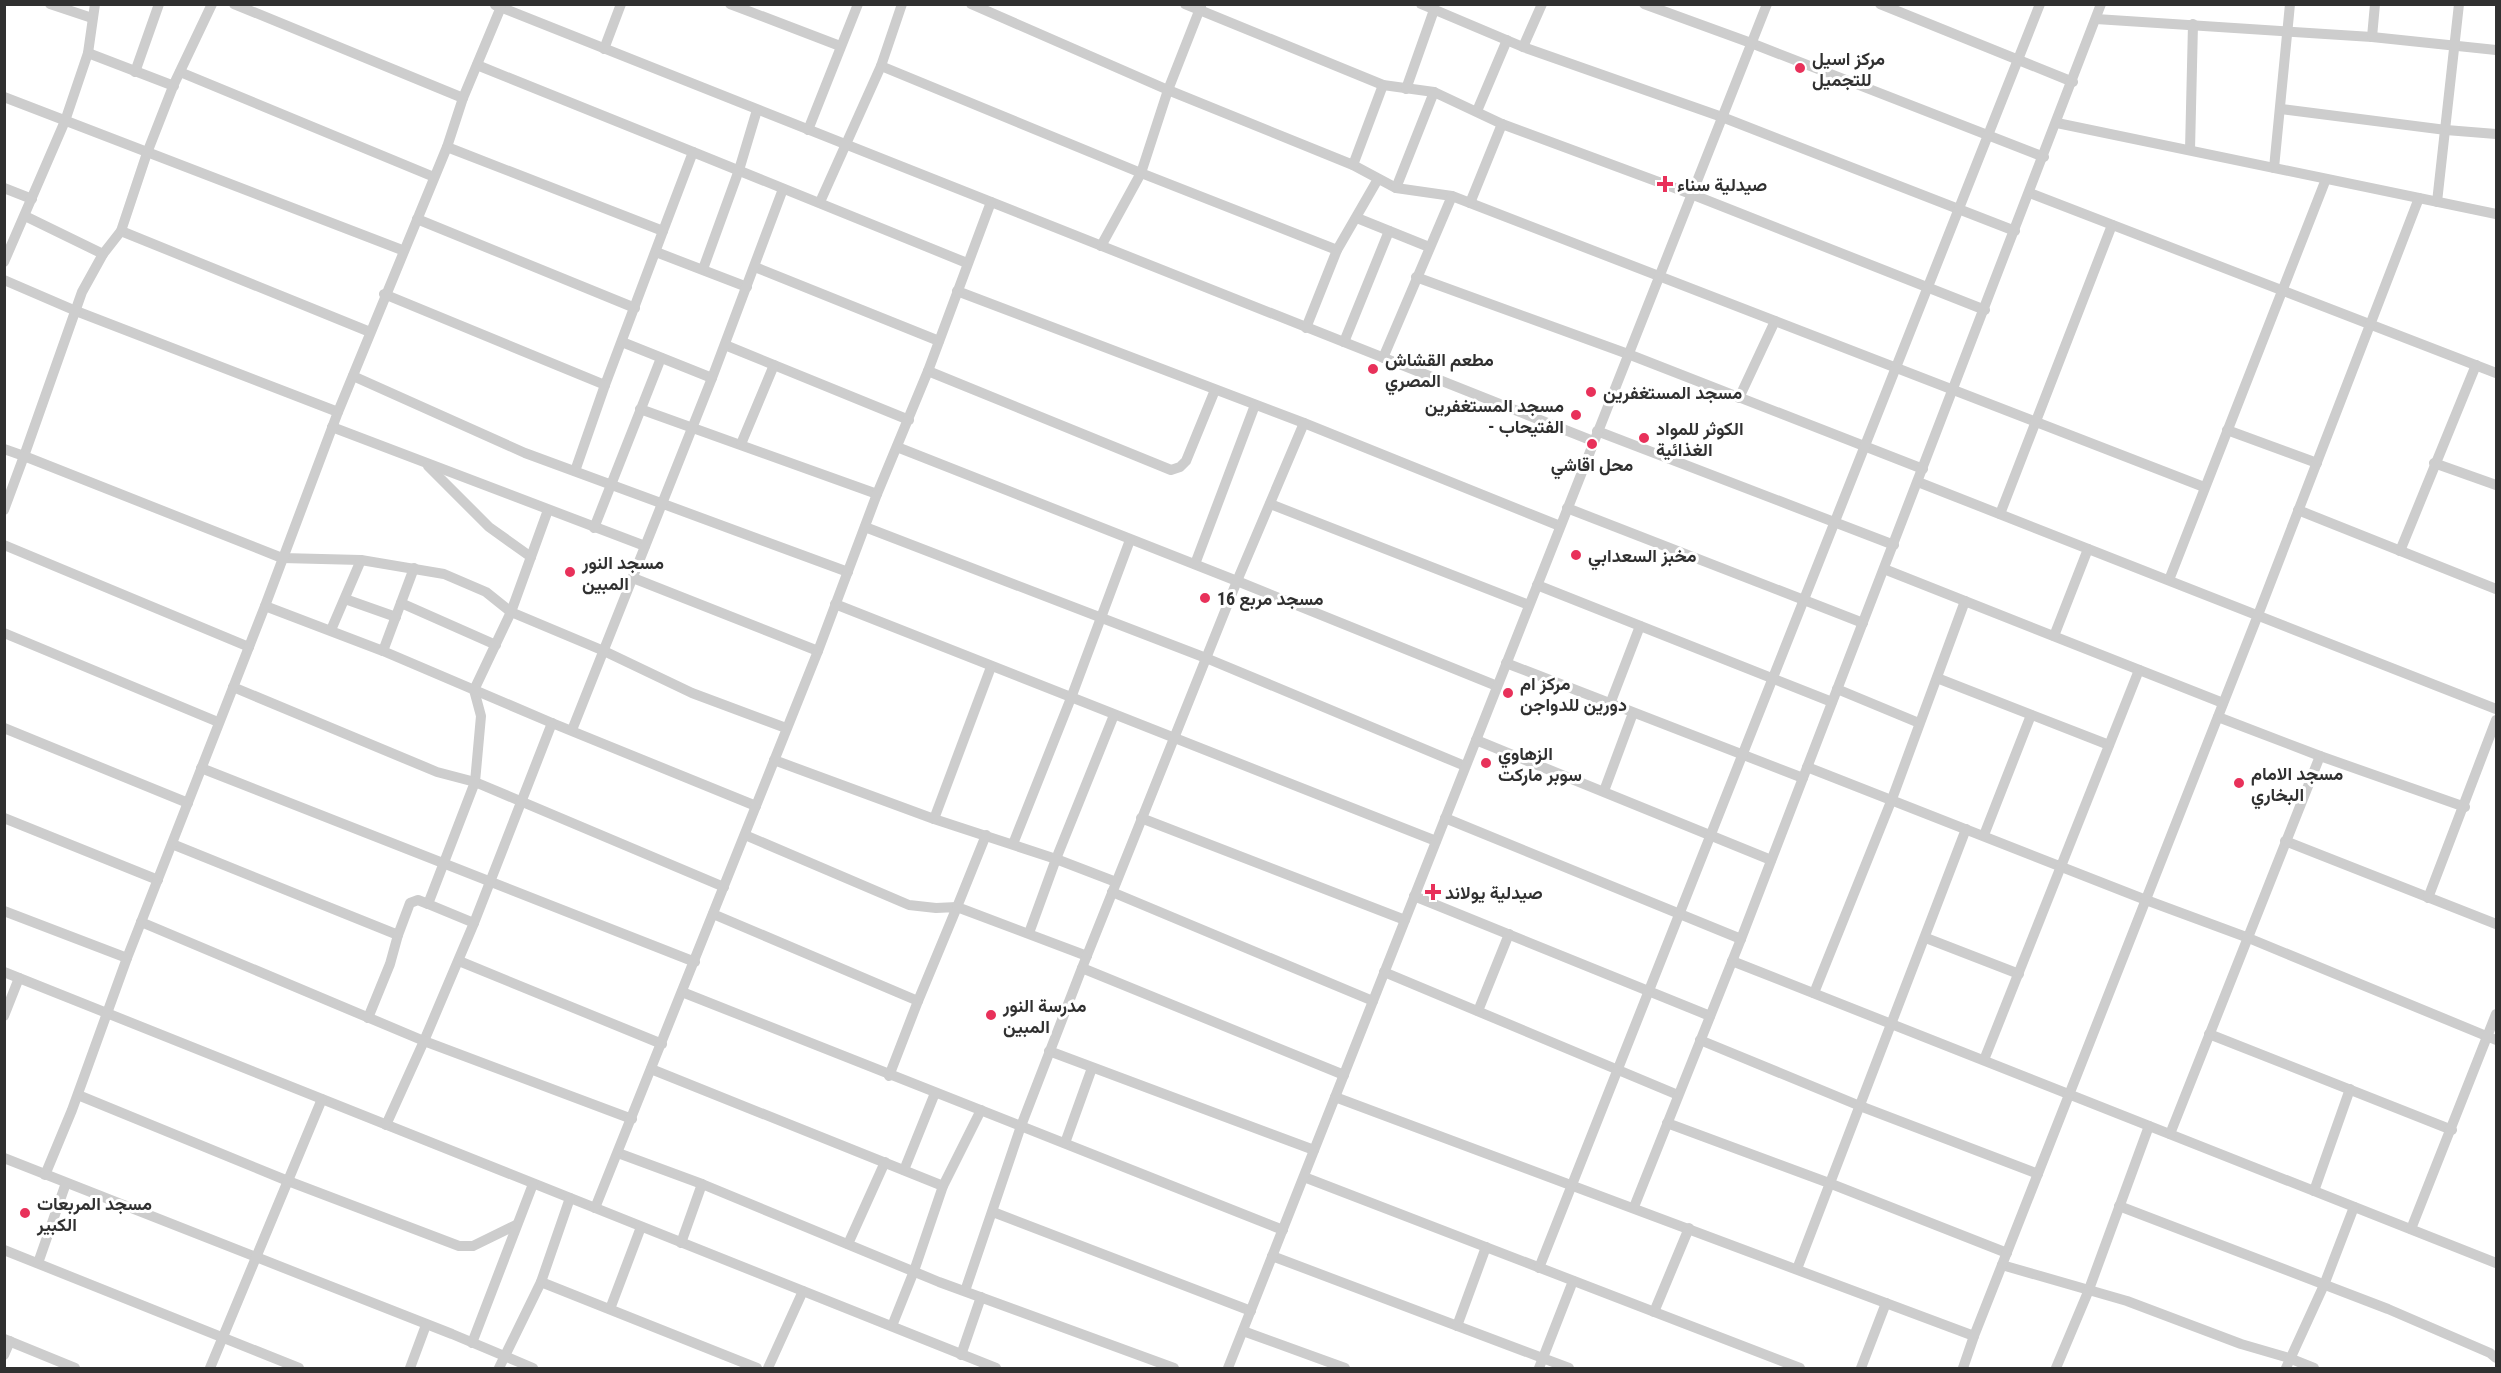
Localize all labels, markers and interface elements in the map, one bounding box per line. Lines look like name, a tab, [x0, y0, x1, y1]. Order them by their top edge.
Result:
place label: مركز اسيل للتجميل	[1812, 48, 1885, 91]
marker: مركز اسيل للتجميل	[1793, 61, 1807, 75]
place label: صيدلية سناء	[1677, 174, 1767, 196]
marker: صيدلية سناء	[1658, 177, 1672, 191]
place label: مطعم القشاش المصري	[1385, 349, 1494, 396]
marker: مطعم القشاش المصري	[1366, 362, 1380, 376]
place label: مسجد المستغفرين	[1603, 382, 1742, 404]
marker: مسجد المستغفرين	[1584, 385, 1598, 399]
place label: مسجد المستغفرين - الفتيحاب	[1425, 395, 1564, 438]
marker: مسجد المستغفرين - الفتيحاب	[1569, 408, 1583, 422]
place label: الكوثر للمواد الغذائية	[1656, 418, 1744, 461]
marker: الكوثر للمواد الغذائية	[1637, 431, 1651, 445]
marker: محل اقاشي	[1585, 437, 1599, 451]
place label: محل اقاشي	[1551, 454, 1634, 480]
place label: مخبز السعدابي	[1588, 545, 1697, 571]
marker: مخبز السعدابي	[1569, 548, 1583, 562]
place label: مسجد النور المبين	[581, 552, 664, 595]
marker: مسجد النور المبين	[563, 565, 577, 579]
place label: مسجد مربع 16	[1217, 588, 1324, 611]
marker: مسجد مربع 16	[1198, 591, 1212, 605]
place label: مركز ام دورين للدواجن	[1520, 673, 1627, 716]
marker: مركز ام دورين للدواجن	[1501, 686, 1515, 700]
place label: الزهاوي سوبر ماركت	[1498, 743, 1582, 786]
marker: الزهاوي سوبر ماركت	[1479, 756, 1493, 770]
place label: مسجد الامام البخاري	[2251, 763, 2343, 810]
marker: مسجد الامام البخاري	[2232, 776, 2246, 790]
place label: صيدلية يولاند	[1445, 882, 1543, 904]
marker: صيدلية يولاند	[1426, 885, 1440, 899]
place label: مدرسة النور المبين	[1002, 995, 1087, 1038]
marker: مدرسة النور المبين	[984, 1008, 998, 1022]
place label: مسجد المربعات الكبير	[36, 1193, 152, 1236]
marker: مسجد المربعات الكبير	[18, 1206, 32, 1220]

